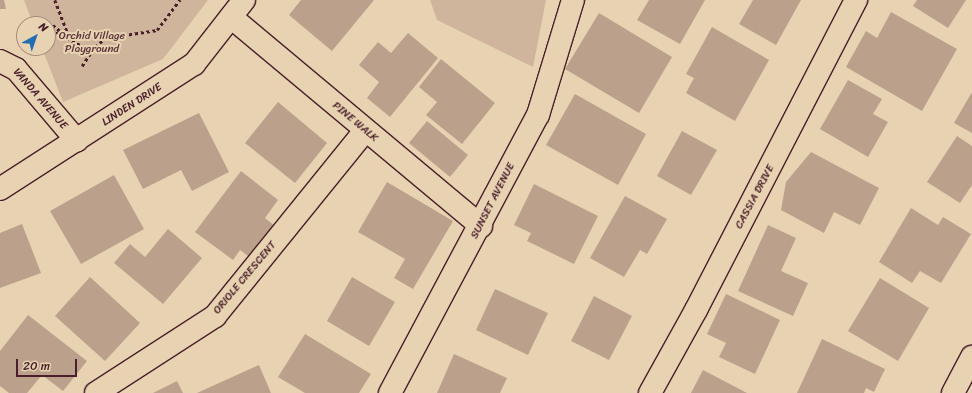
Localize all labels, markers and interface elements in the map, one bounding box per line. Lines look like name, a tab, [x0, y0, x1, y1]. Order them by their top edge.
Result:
north arrow	[16, 16, 56, 56]
text: N	[34, 17, 52, 37]
park label: Orchid Village Playground	[59, 30, 125, 56]
street label: VANDA AVENUE	[10, 66, 70, 132]
street label: LINDEN DRIVE	[99, 80, 165, 130]
street label: PINE WALK	[330, 100, 380, 144]
street label: SUNSET AVENUE	[468, 161, 518, 241]
street label: CASSIA DRIVE	[733, 163, 777, 231]
street label: ORIOLE CRESCENT	[211, 239, 279, 317]
scale bar	[18, 351, 79, 377]
text: 20 m	[23, 355, 50, 377]

